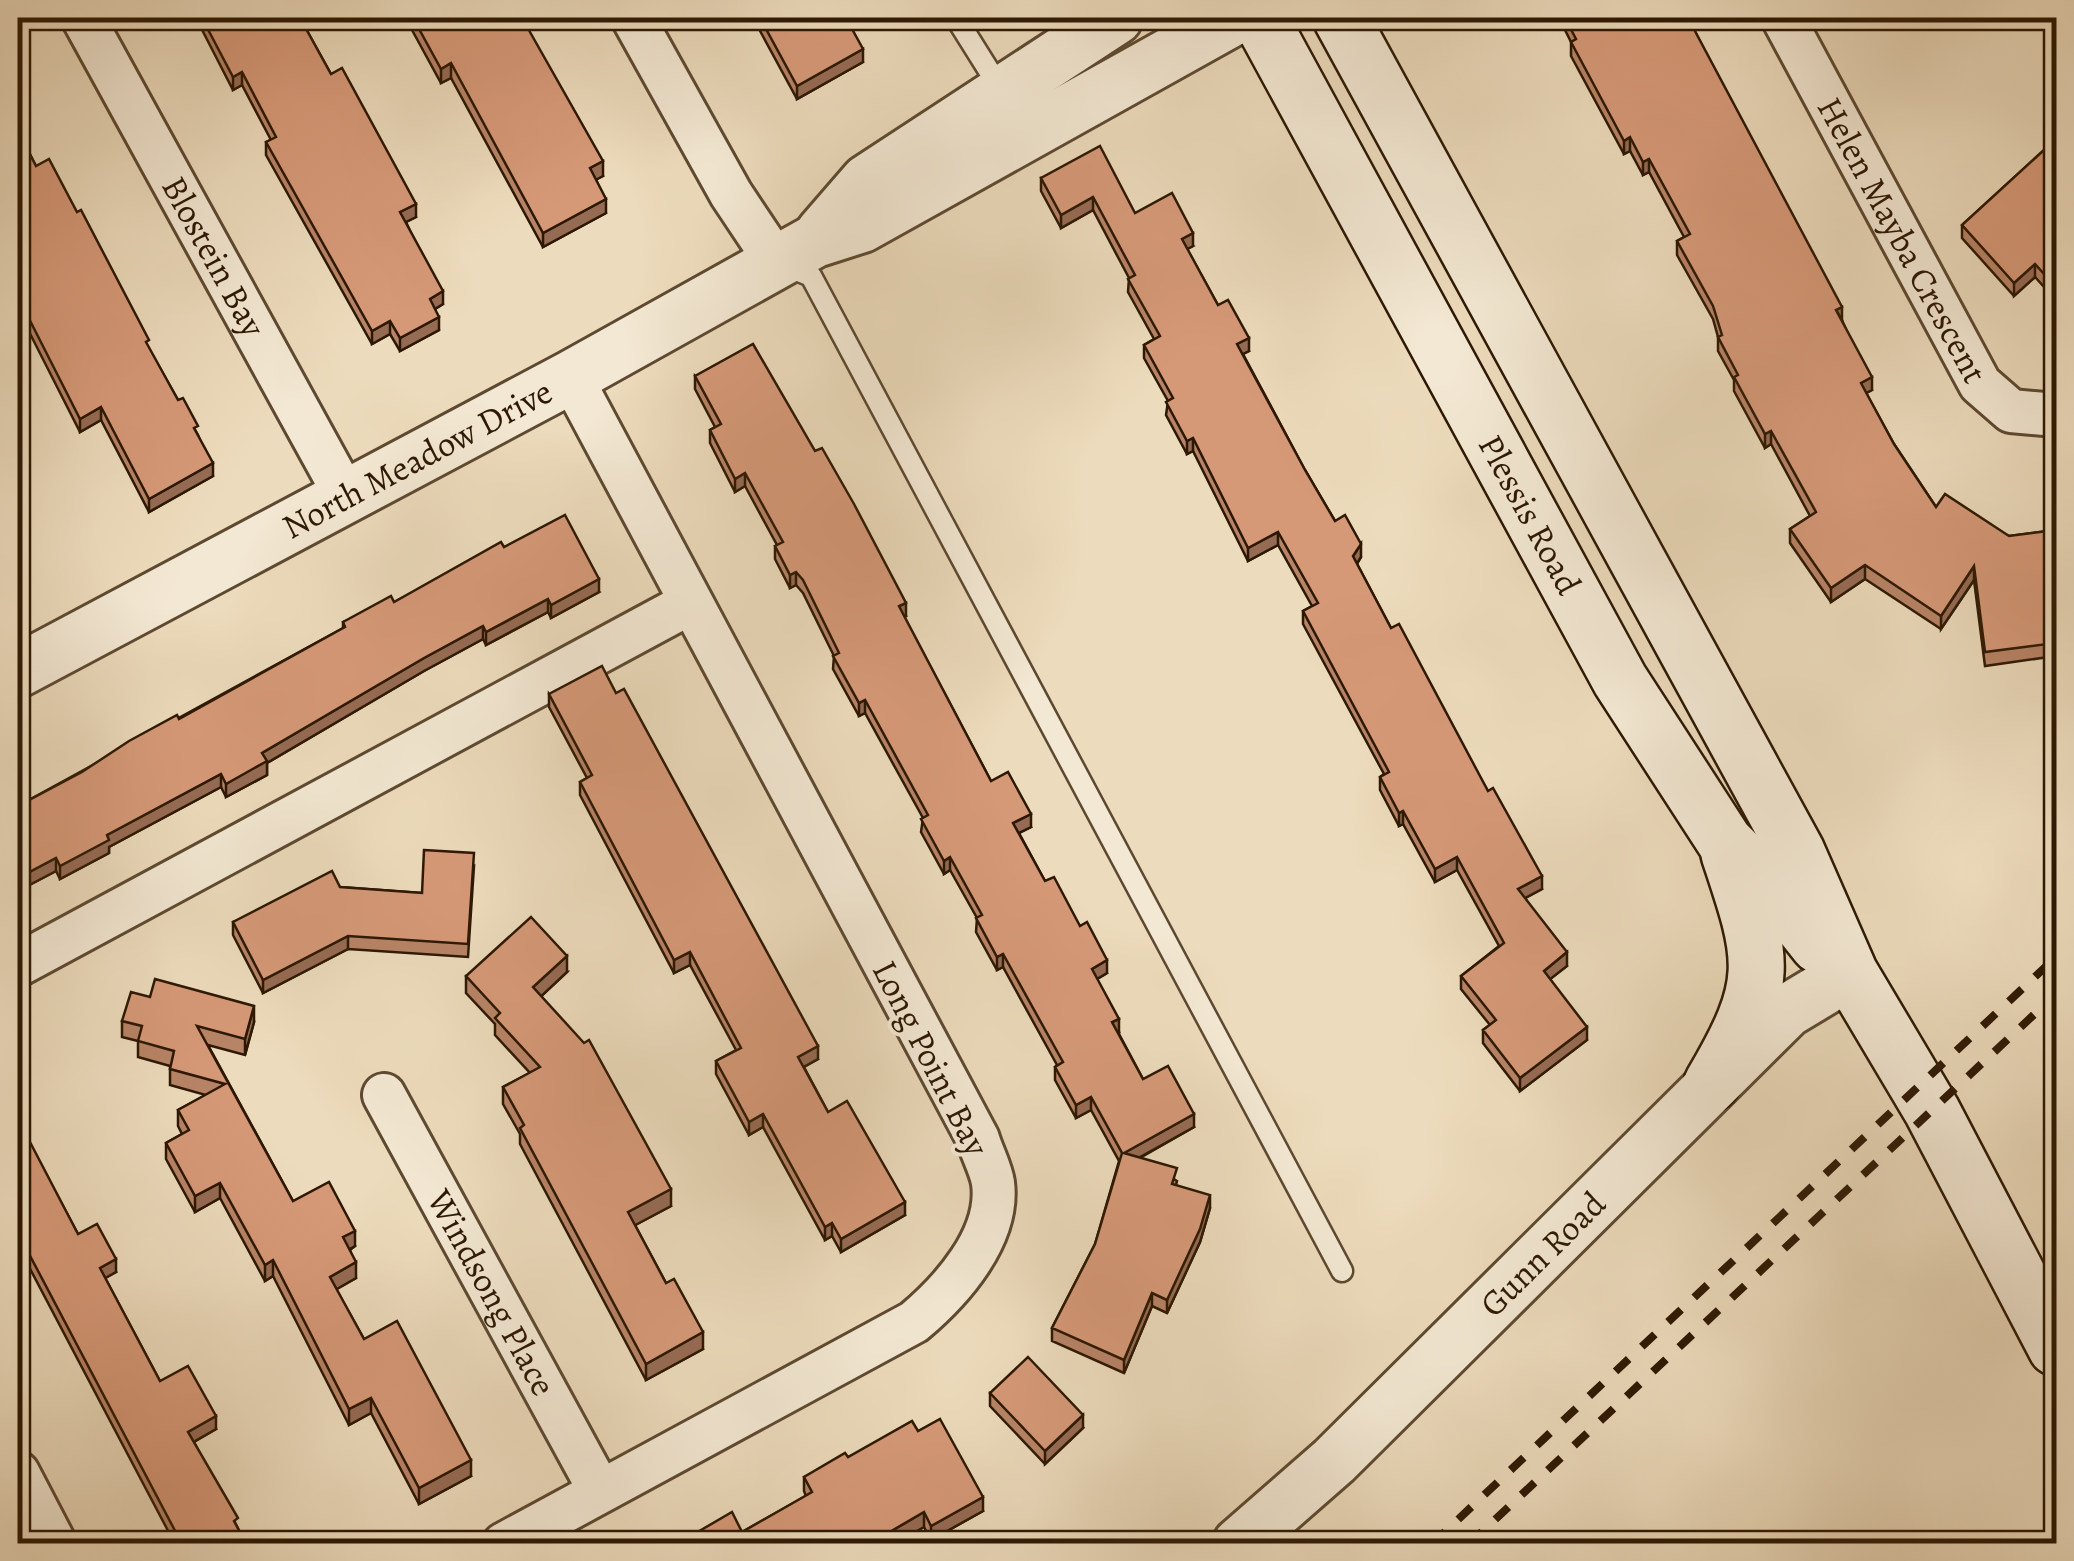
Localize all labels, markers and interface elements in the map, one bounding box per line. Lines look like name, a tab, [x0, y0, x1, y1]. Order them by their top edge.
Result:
street label: Helen Mayba Crescent	[1806, 88, 1999, 391]
street label: Blostein Bay	[150, 168, 278, 346]
street label: North Meadow Drive	[274, 367, 561, 550]
street label: Plessis Road	[1467, 426, 1593, 603]
street label: Long Point Bay	[861, 952, 1001, 1164]
street label: Windsong Place	[415, 1180, 568, 1404]
street label: Gunn Road	[1469, 1180, 1616, 1327]

